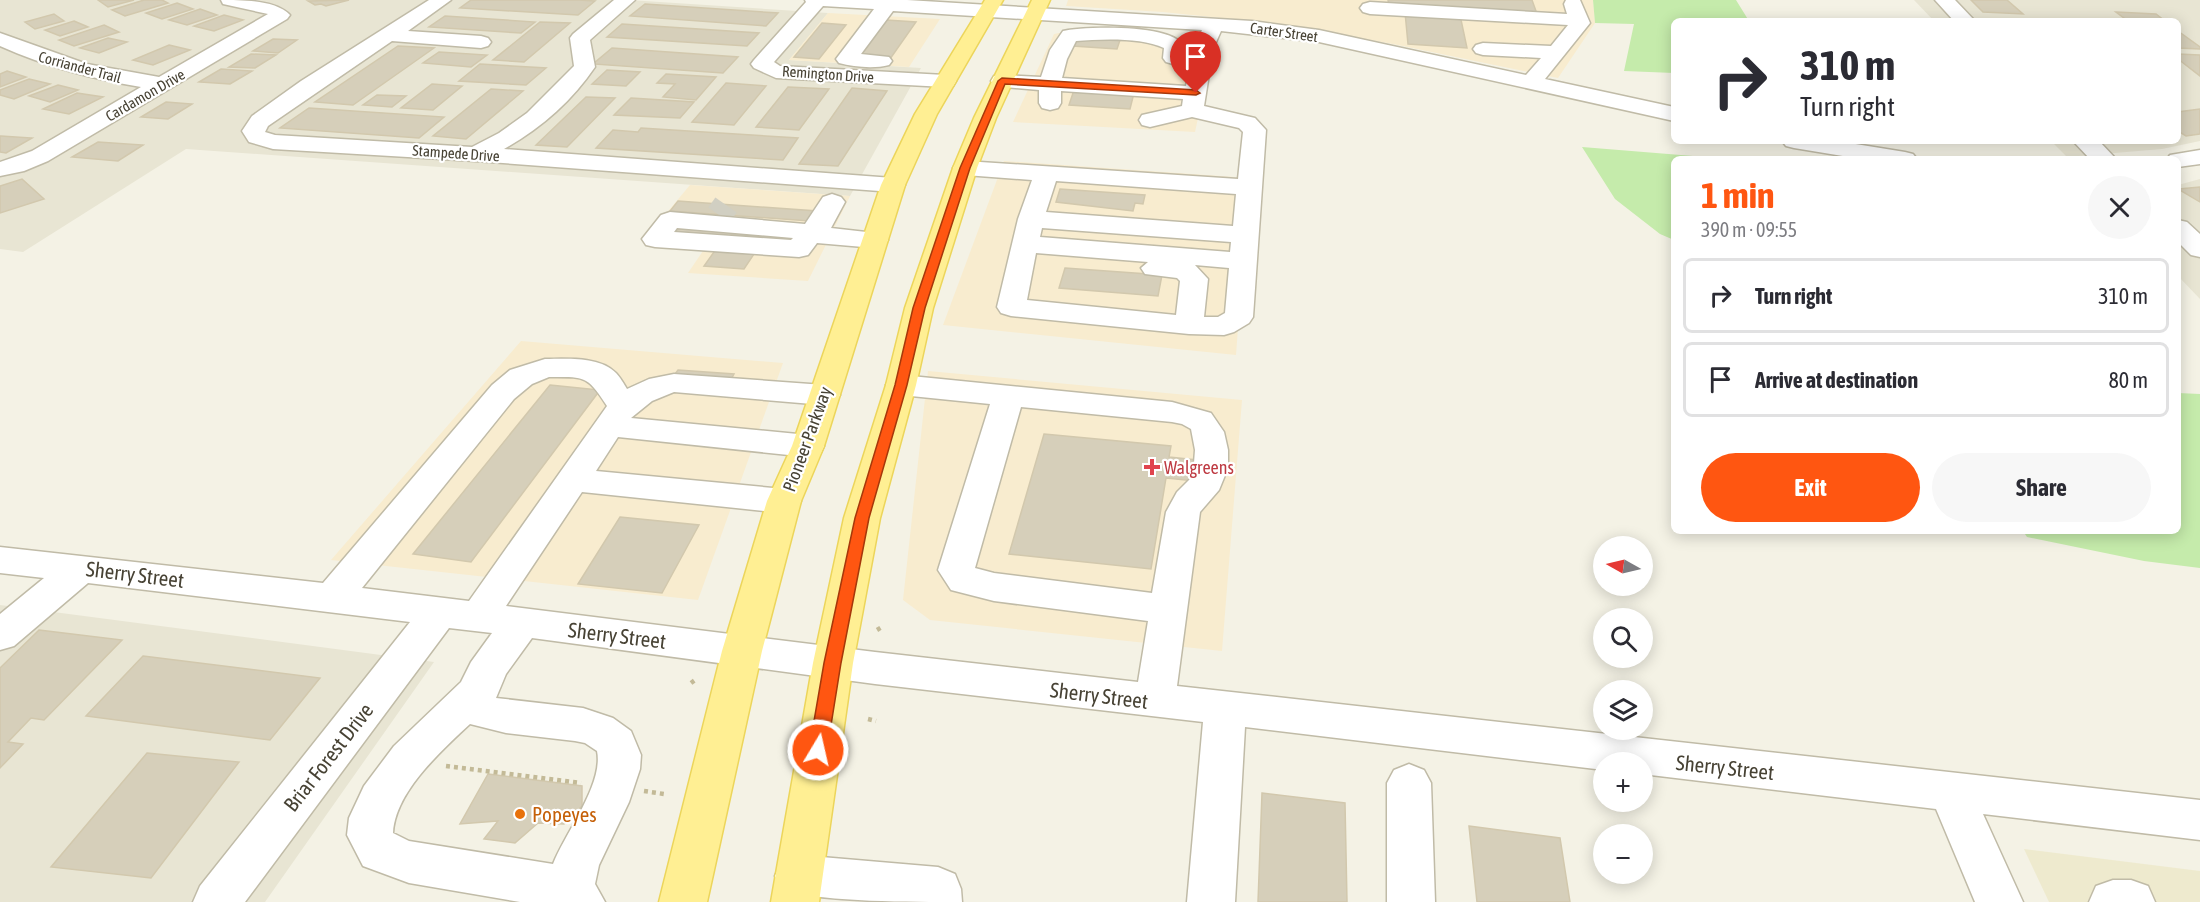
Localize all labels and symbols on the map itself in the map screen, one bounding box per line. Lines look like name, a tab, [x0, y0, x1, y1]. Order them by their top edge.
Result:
street label: Carter Street	[1249, 19, 1319, 45]
pin	[1170, 31, 1221, 93]
street label: Corriander Trail	[37, 48, 123, 86]
street label: Remington Drive	[782, 62, 875, 86]
street label: Cardamon Drive	[102, 65, 188, 124]
street label: Stampede Drive	[412, 141, 500, 165]
street label: Pioneer Parkway	[778, 384, 836, 494]
place label: Walgreens	[1164, 457, 1234, 478]
marker: Walgreens	[1145, 460, 1159, 474]
north arrow	[1593, 536, 1653, 596]
street label: Sherry Street	[85, 556, 185, 592]
street label: Sherry Street	[567, 617, 667, 653]
street label: Sherry Street	[1049, 677, 1149, 713]
street label: Briar Forest Drive	[278, 698, 378, 816]
position arrow	[786, 718, 850, 782]
street label: Sherry Street	[1675, 750, 1775, 784]
place label: Popeyes	[532, 802, 597, 826]
marker: Popeyes	[513, 807, 527, 821]

